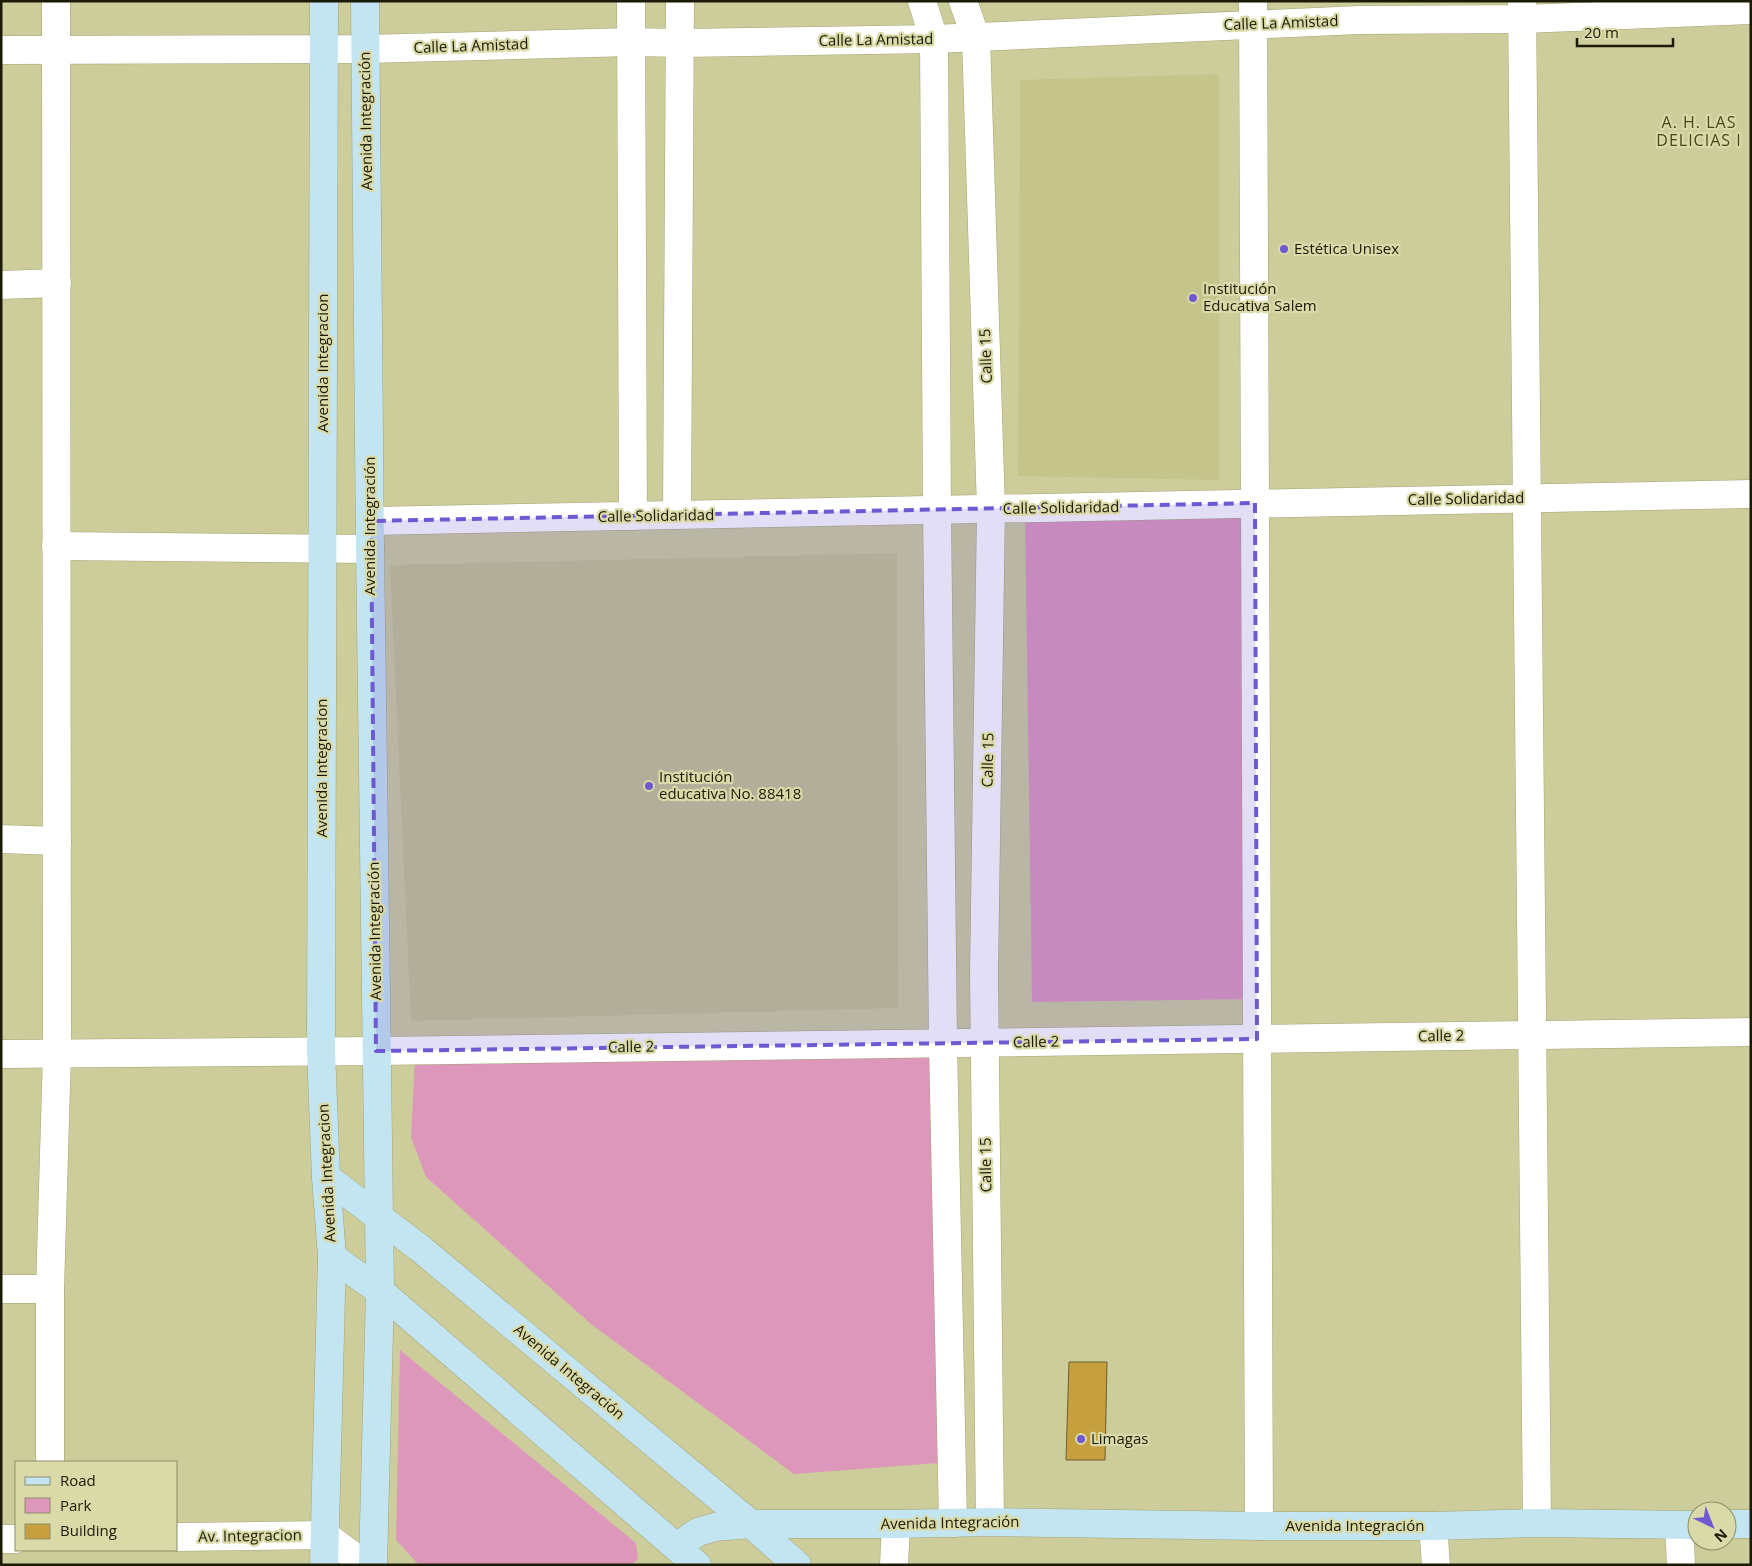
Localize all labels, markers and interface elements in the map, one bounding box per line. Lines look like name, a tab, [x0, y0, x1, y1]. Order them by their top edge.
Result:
street label: Calle La Amistad	[1223, 10, 1339, 34]
scale bar	[1577, 15, 1673, 47]
text: 20 m	[1584, 22, 1619, 42]
street label: Calle La Amistad	[818, 28, 934, 50]
street label: Calle La Amistad	[413, 33, 529, 57]
street label: Avenida Integración	[354, 51, 376, 191]
district label: A. H. LAS DELICIAS I	[1656, 111, 1742, 151]
place label: Estética Unisex	[1294, 238, 1399, 258]
marker: Estética Unisex	[1278, 243, 1290, 255]
place label: Institución Educativa Salem	[1203, 278, 1317, 315]
marker: Institución Educativa Salem	[1187, 292, 1199, 304]
street label: Avenida Integracion	[312, 294, 332, 432]
street label: Calle 15	[974, 328, 996, 384]
street label: Avenida Integración	[359, 457, 379, 595]
street label: Calle Solidaridad	[1408, 487, 1524, 509]
street label: Calle Solidaridad	[1003, 496, 1119, 518]
street label: Calle Solidaridad	[598, 504, 714, 526]
street label: Avenida Integracion	[311, 699, 331, 837]
street label: Calle 15	[977, 732, 997, 788]
place label: Institución educativa No. 88418	[659, 766, 801, 803]
marker: Institución educativa No. 88418	[643, 780, 655, 792]
street label: Avenida Integración	[363, 861, 385, 1001]
street label: Calle 2	[1418, 1025, 1464, 1045]
street label: Calle 2	[1013, 1031, 1059, 1051]
street label: Calle 2	[608, 1036, 654, 1056]
street label: Avenida Integracion	[312, 1103, 340, 1243]
street label: Calle 15	[975, 1137, 995, 1193]
street label: Avenida Integración	[510, 1319, 629, 1423]
place label: Limagas	[1091, 1428, 1148, 1448]
marker: Limagas	[1075, 1433, 1087, 1445]
legend	[15, 1461, 178, 1551]
text: Road	[60, 1470, 96, 1490]
text: Park	[60, 1495, 91, 1515]
north arrow	[1687, 1501, 1737, 1551]
street label: Avenida Integración	[880, 1511, 1020, 1533]
street label: Avenida Integración	[1286, 1515, 1424, 1535]
text: Building	[60, 1520, 117, 1540]
street label: Av. Integracion	[198, 1524, 302, 1546]
text: N	[1711, 1525, 1732, 1547]

